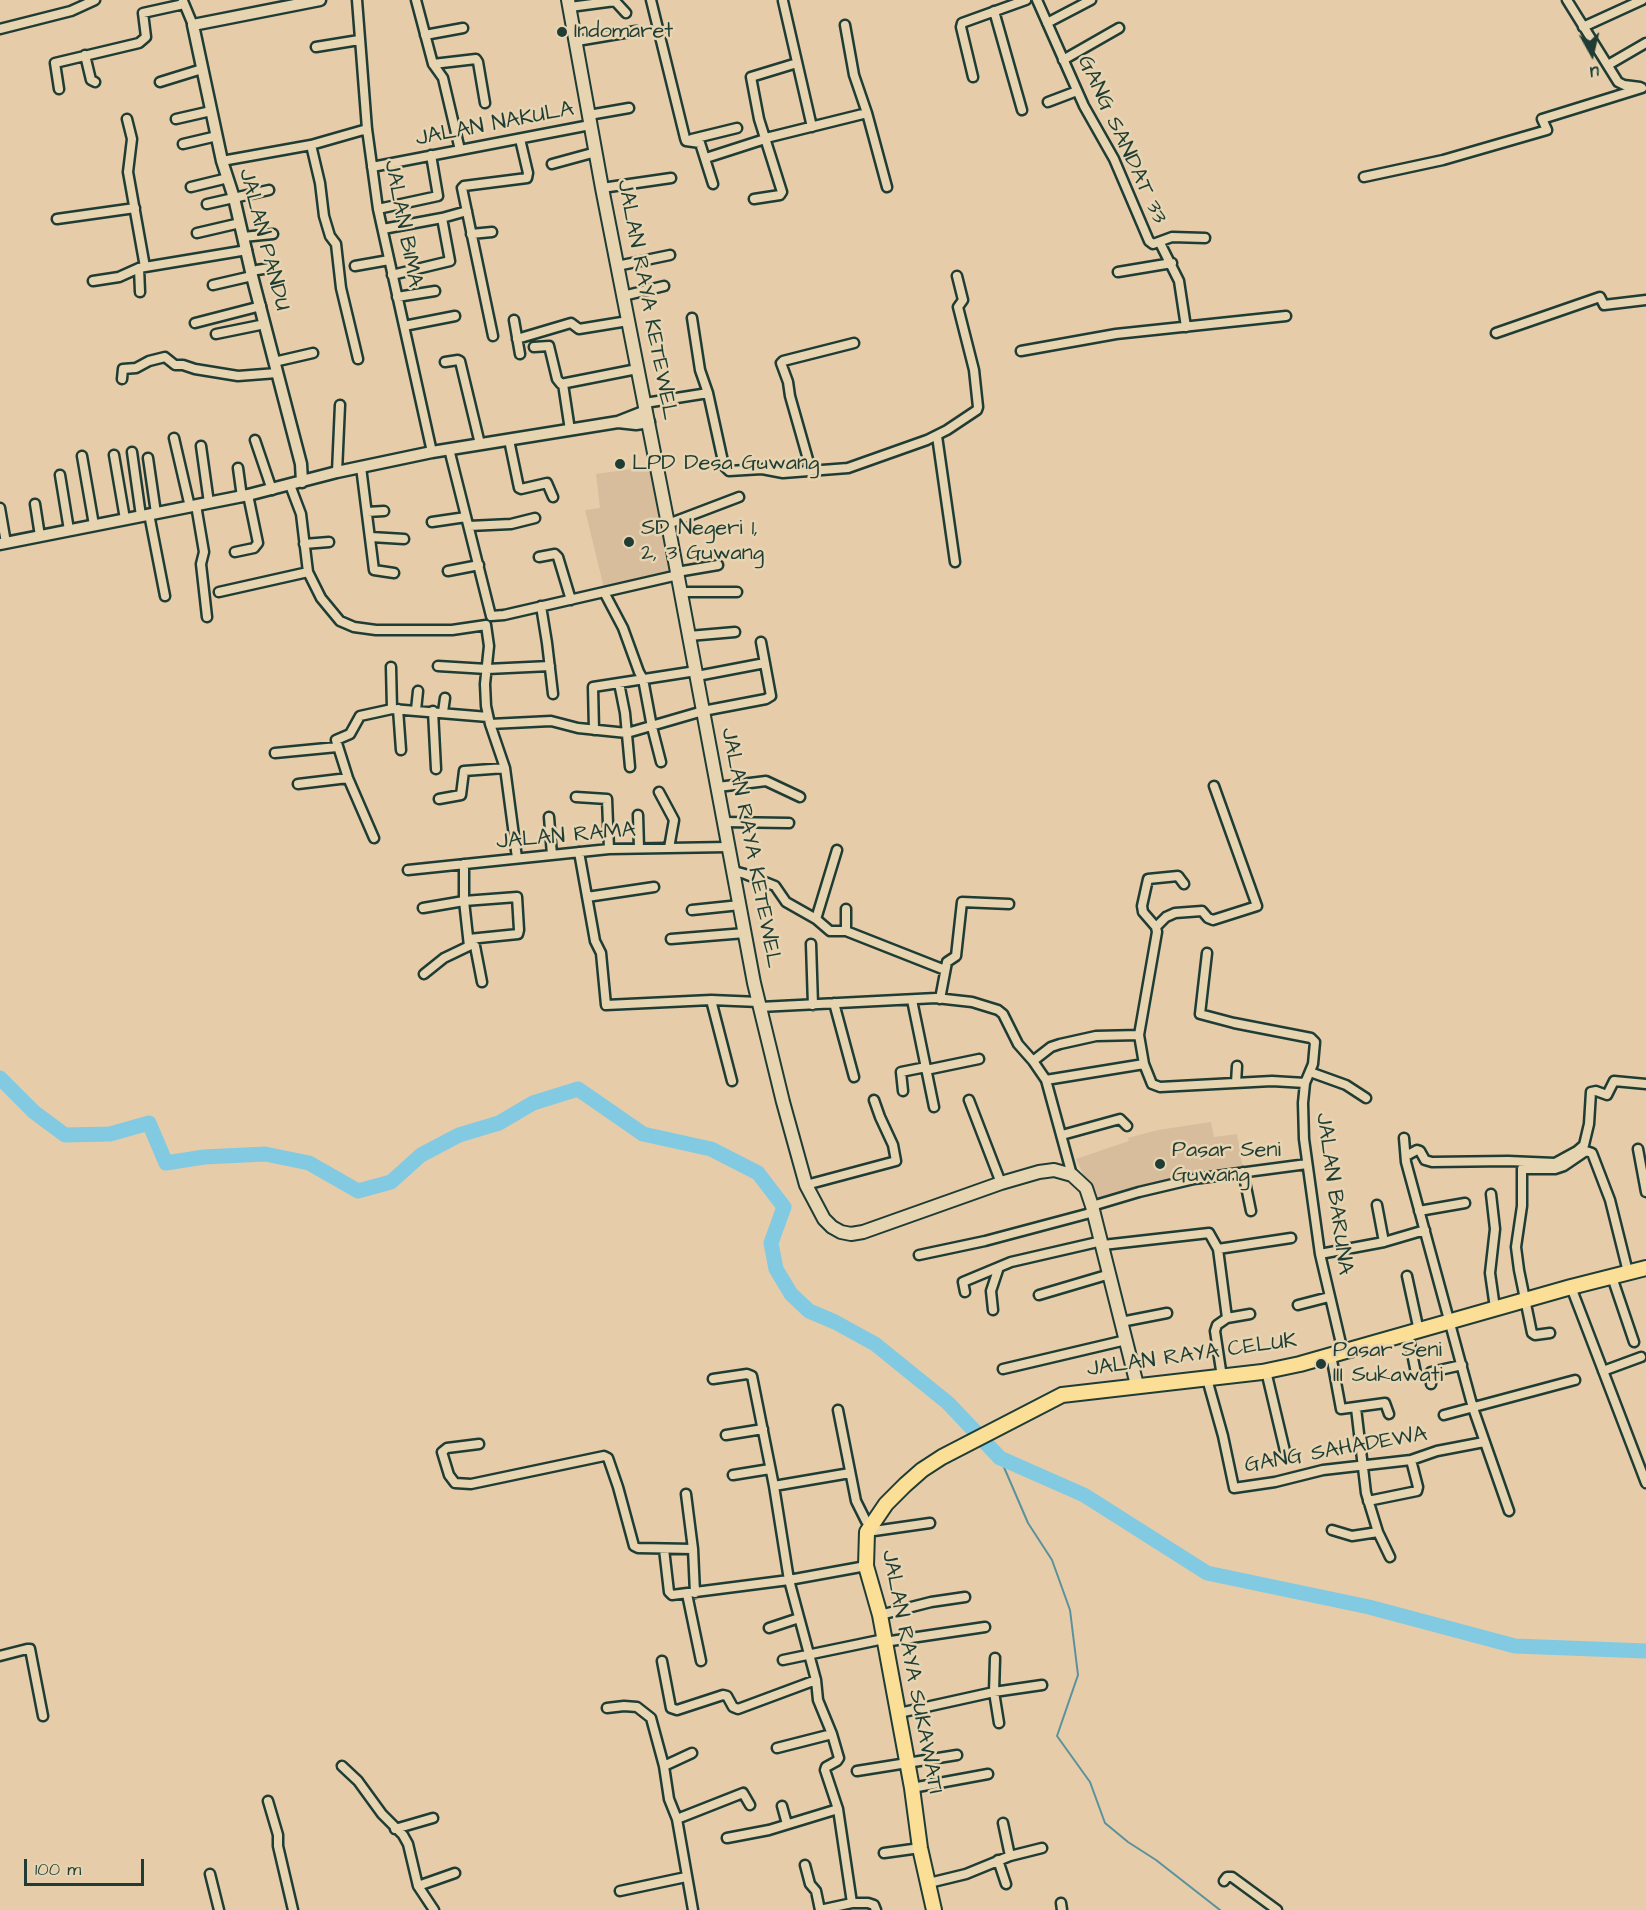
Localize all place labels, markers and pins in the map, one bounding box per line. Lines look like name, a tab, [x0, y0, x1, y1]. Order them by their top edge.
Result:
place label: Indomaret	[574, 19, 673, 45]
marker: Indomaret	[555, 25, 569, 39]
place label: LPD Desa Guwang	[632, 451, 819, 477]
marker: LPD Desa Guwang	[613, 457, 627, 471]
place label: SD Negeri 1, 2, 3 Guwang	[641, 516, 764, 568]
marker: SD Negeri 1, 2, 3 Guwang	[622, 535, 636, 549]
place label: Pasar Seni Guwang	[1172, 1138, 1281, 1190]
marker: Pasar Seni Guwang	[1153, 1157, 1167, 1171]
place label: Pasar Seni III Sukawati	[1333, 1338, 1443, 1390]
marker: Pasar Seni III Sukawati	[1314, 1357, 1328, 1371]

